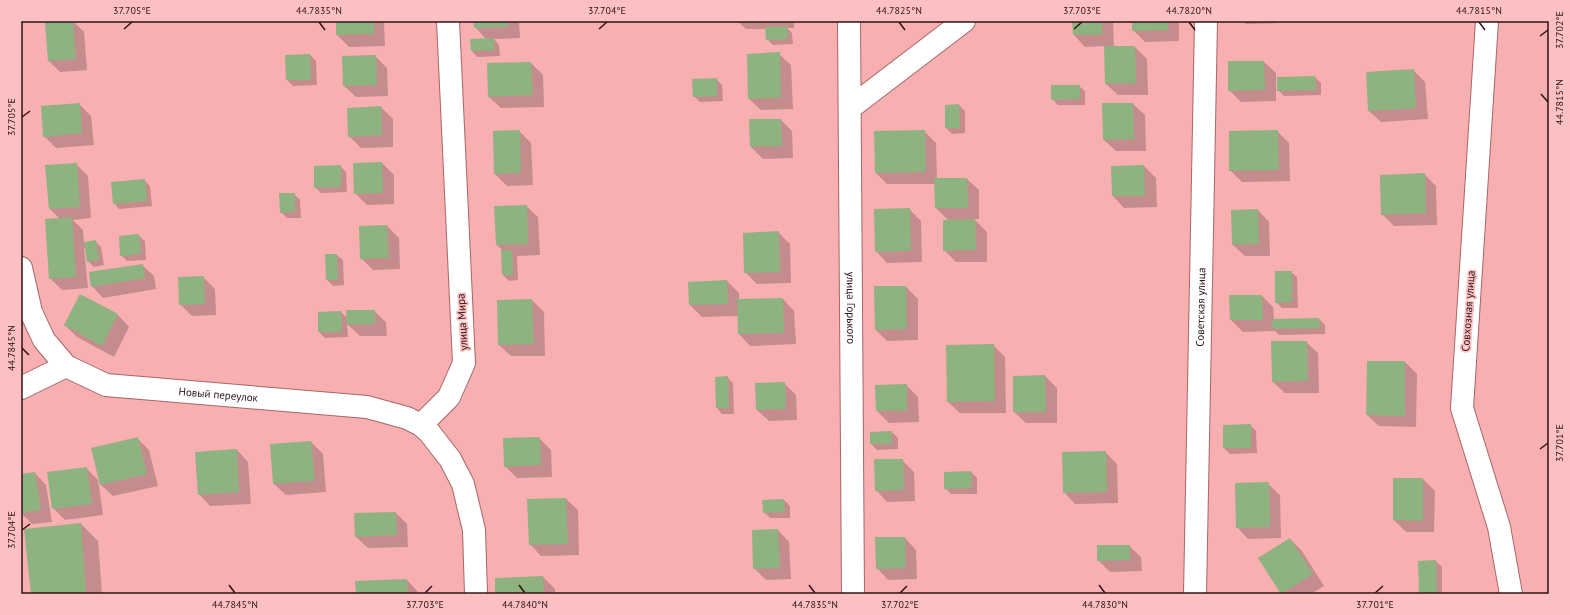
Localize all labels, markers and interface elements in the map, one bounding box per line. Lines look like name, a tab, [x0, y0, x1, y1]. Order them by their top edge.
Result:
text: 37.705°E	[113, 4, 151, 17]
text: 44.7835°N	[296, 4, 342, 17]
text: 37.704°E	[588, 4, 626, 17]
text: 44.7825°N	[876, 4, 922, 17]
text: 37.703°E	[1063, 4, 1101, 17]
text: 44.7820°N	[1166, 4, 1212, 17]
text: 44.7815°N	[1456, 4, 1502, 17]
text: 37.702°E	[1553, 11, 1566, 49]
text: 44.7815°N	[1553, 79, 1566, 125]
text: 37.705°E	[5, 98, 18, 136]
street label: Советская улица	[1193, 267, 1208, 347]
street label: Совхозная улица	[1458, 270, 1478, 352]
street label: улица Горького	[844, 272, 858, 344]
street label: улица Мира	[454, 293, 470, 351]
text: 44.7845°N	[5, 325, 18, 371]
street label: Новый переулок	[178, 384, 259, 405]
text: 37.701°E	[1553, 424, 1566, 462]
text: 37.704°E	[5, 511, 18, 549]
text: 44.7845°N	[212, 598, 258, 611]
text: 37.703°E	[406, 598, 444, 611]
text: 44.7840°N	[502, 598, 548, 611]
text: 44.7835°N	[792, 598, 838, 611]
text: 37.702°E	[881, 598, 919, 611]
text: 44.7830°N	[1082, 598, 1128, 611]
text: 37.701°E	[1356, 598, 1394, 611]

